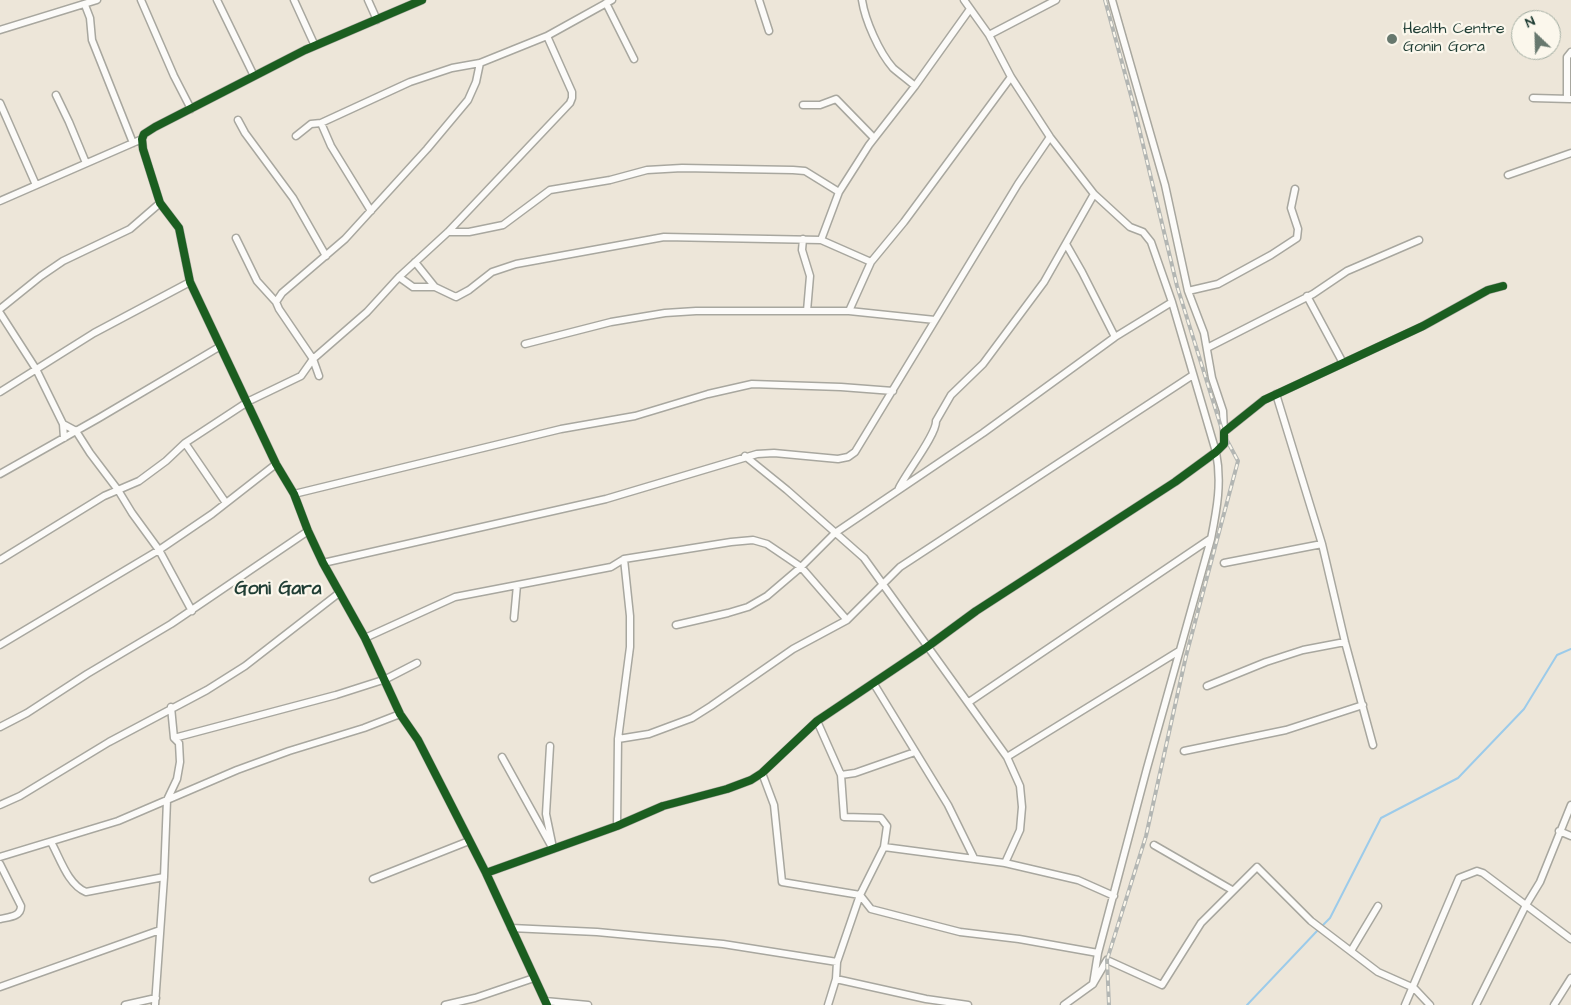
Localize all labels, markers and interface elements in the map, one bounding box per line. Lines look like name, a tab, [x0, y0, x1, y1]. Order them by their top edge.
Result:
north arrow	[1511, 10, 1561, 60]
text: N	[1522, 11, 1538, 33]
place label: Health Centre Gonin Gora	[1403, 20, 1505, 58]
marker: Health Centre Gonin Gora	[1385, 32, 1399, 46]
district label: Goni Gara	[235, 579, 321, 601]

